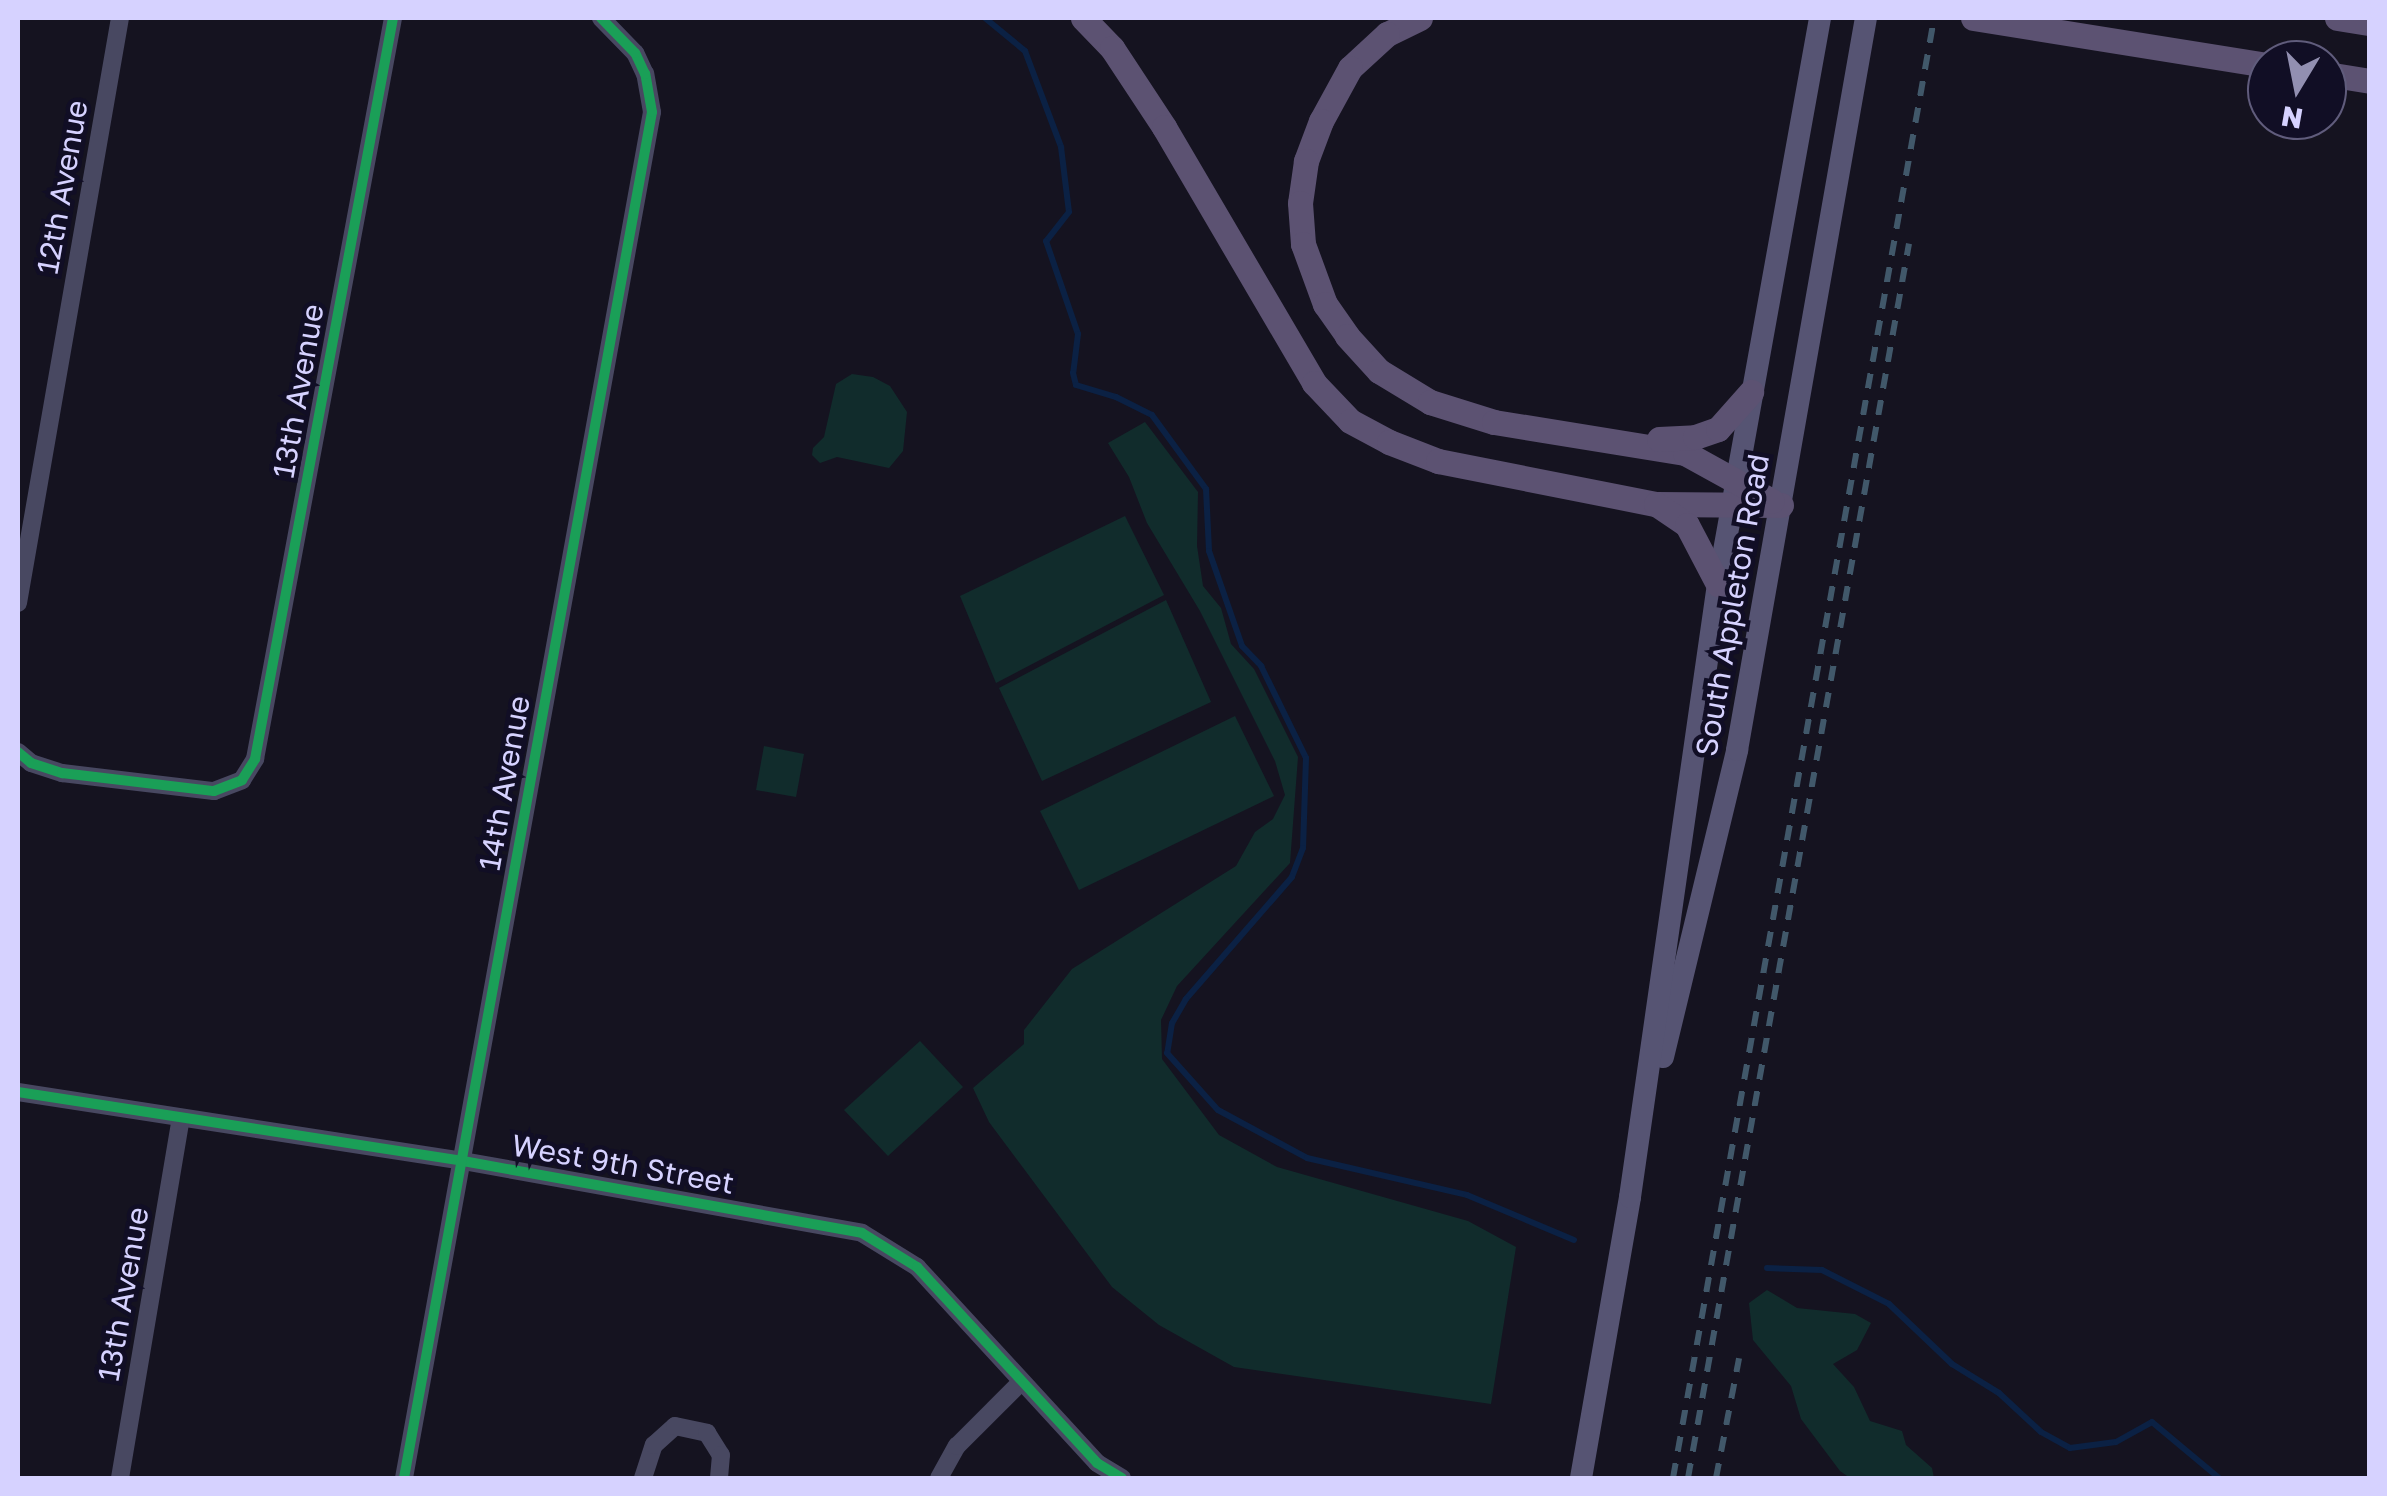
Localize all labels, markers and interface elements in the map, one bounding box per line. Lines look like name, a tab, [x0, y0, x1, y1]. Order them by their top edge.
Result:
north arrow	[2247, 40, 2347, 140]
street label: 12th Avenue	[29, 97, 95, 277]
text: N	[2279, 100, 2305, 136]
street label: 13th Avenue	[265, 301, 331, 481]
street label: South Appleton Road	[1688, 451, 1776, 759]
street label: 14th Avenue	[471, 693, 537, 873]
street label: West 9th Street	[509, 1127, 737, 1201]
street label: 13th Avenue	[90, 1204, 156, 1384]

